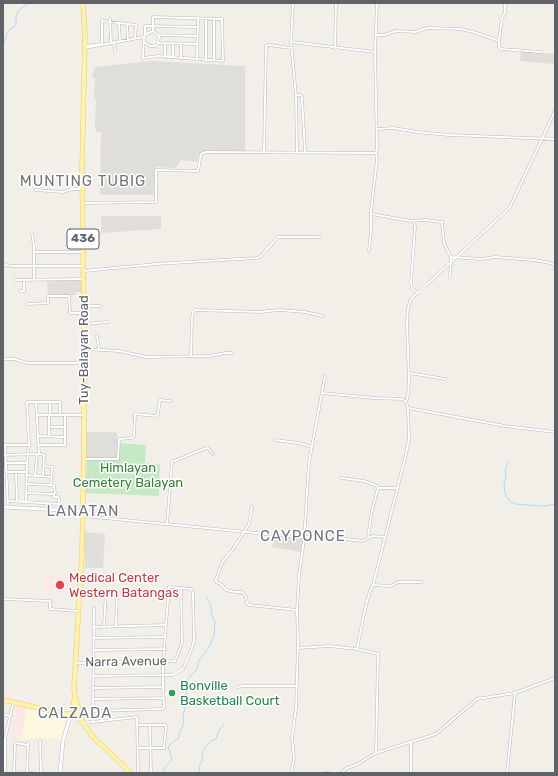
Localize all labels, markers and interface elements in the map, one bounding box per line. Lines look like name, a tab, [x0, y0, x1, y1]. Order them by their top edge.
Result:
district label: MUNTING TUBIG	[20, 173, 146, 191]
road number: 436	[67, 229, 99, 249]
street label: Tuy-Balayan Road	[76, 295, 92, 405]
park label: Himlayan Cemetery Balayan	[73, 460, 183, 491]
district label: LANATAN	[47, 503, 119, 521]
district label: CAYPONCE	[260, 528, 346, 546]
place label: Medical Center Western Batangas	[69, 570, 179, 601]
marker: Medical Center Western Batangas	[54, 579, 66, 591]
street label: Narra Avenue	[85, 653, 167, 671]
place label: Bonville Basketball Court	[180, 678, 280, 709]
marker: Bonville Basketball Court	[167, 688, 177, 698]
district label: CALZADA	[38, 705, 112, 723]

